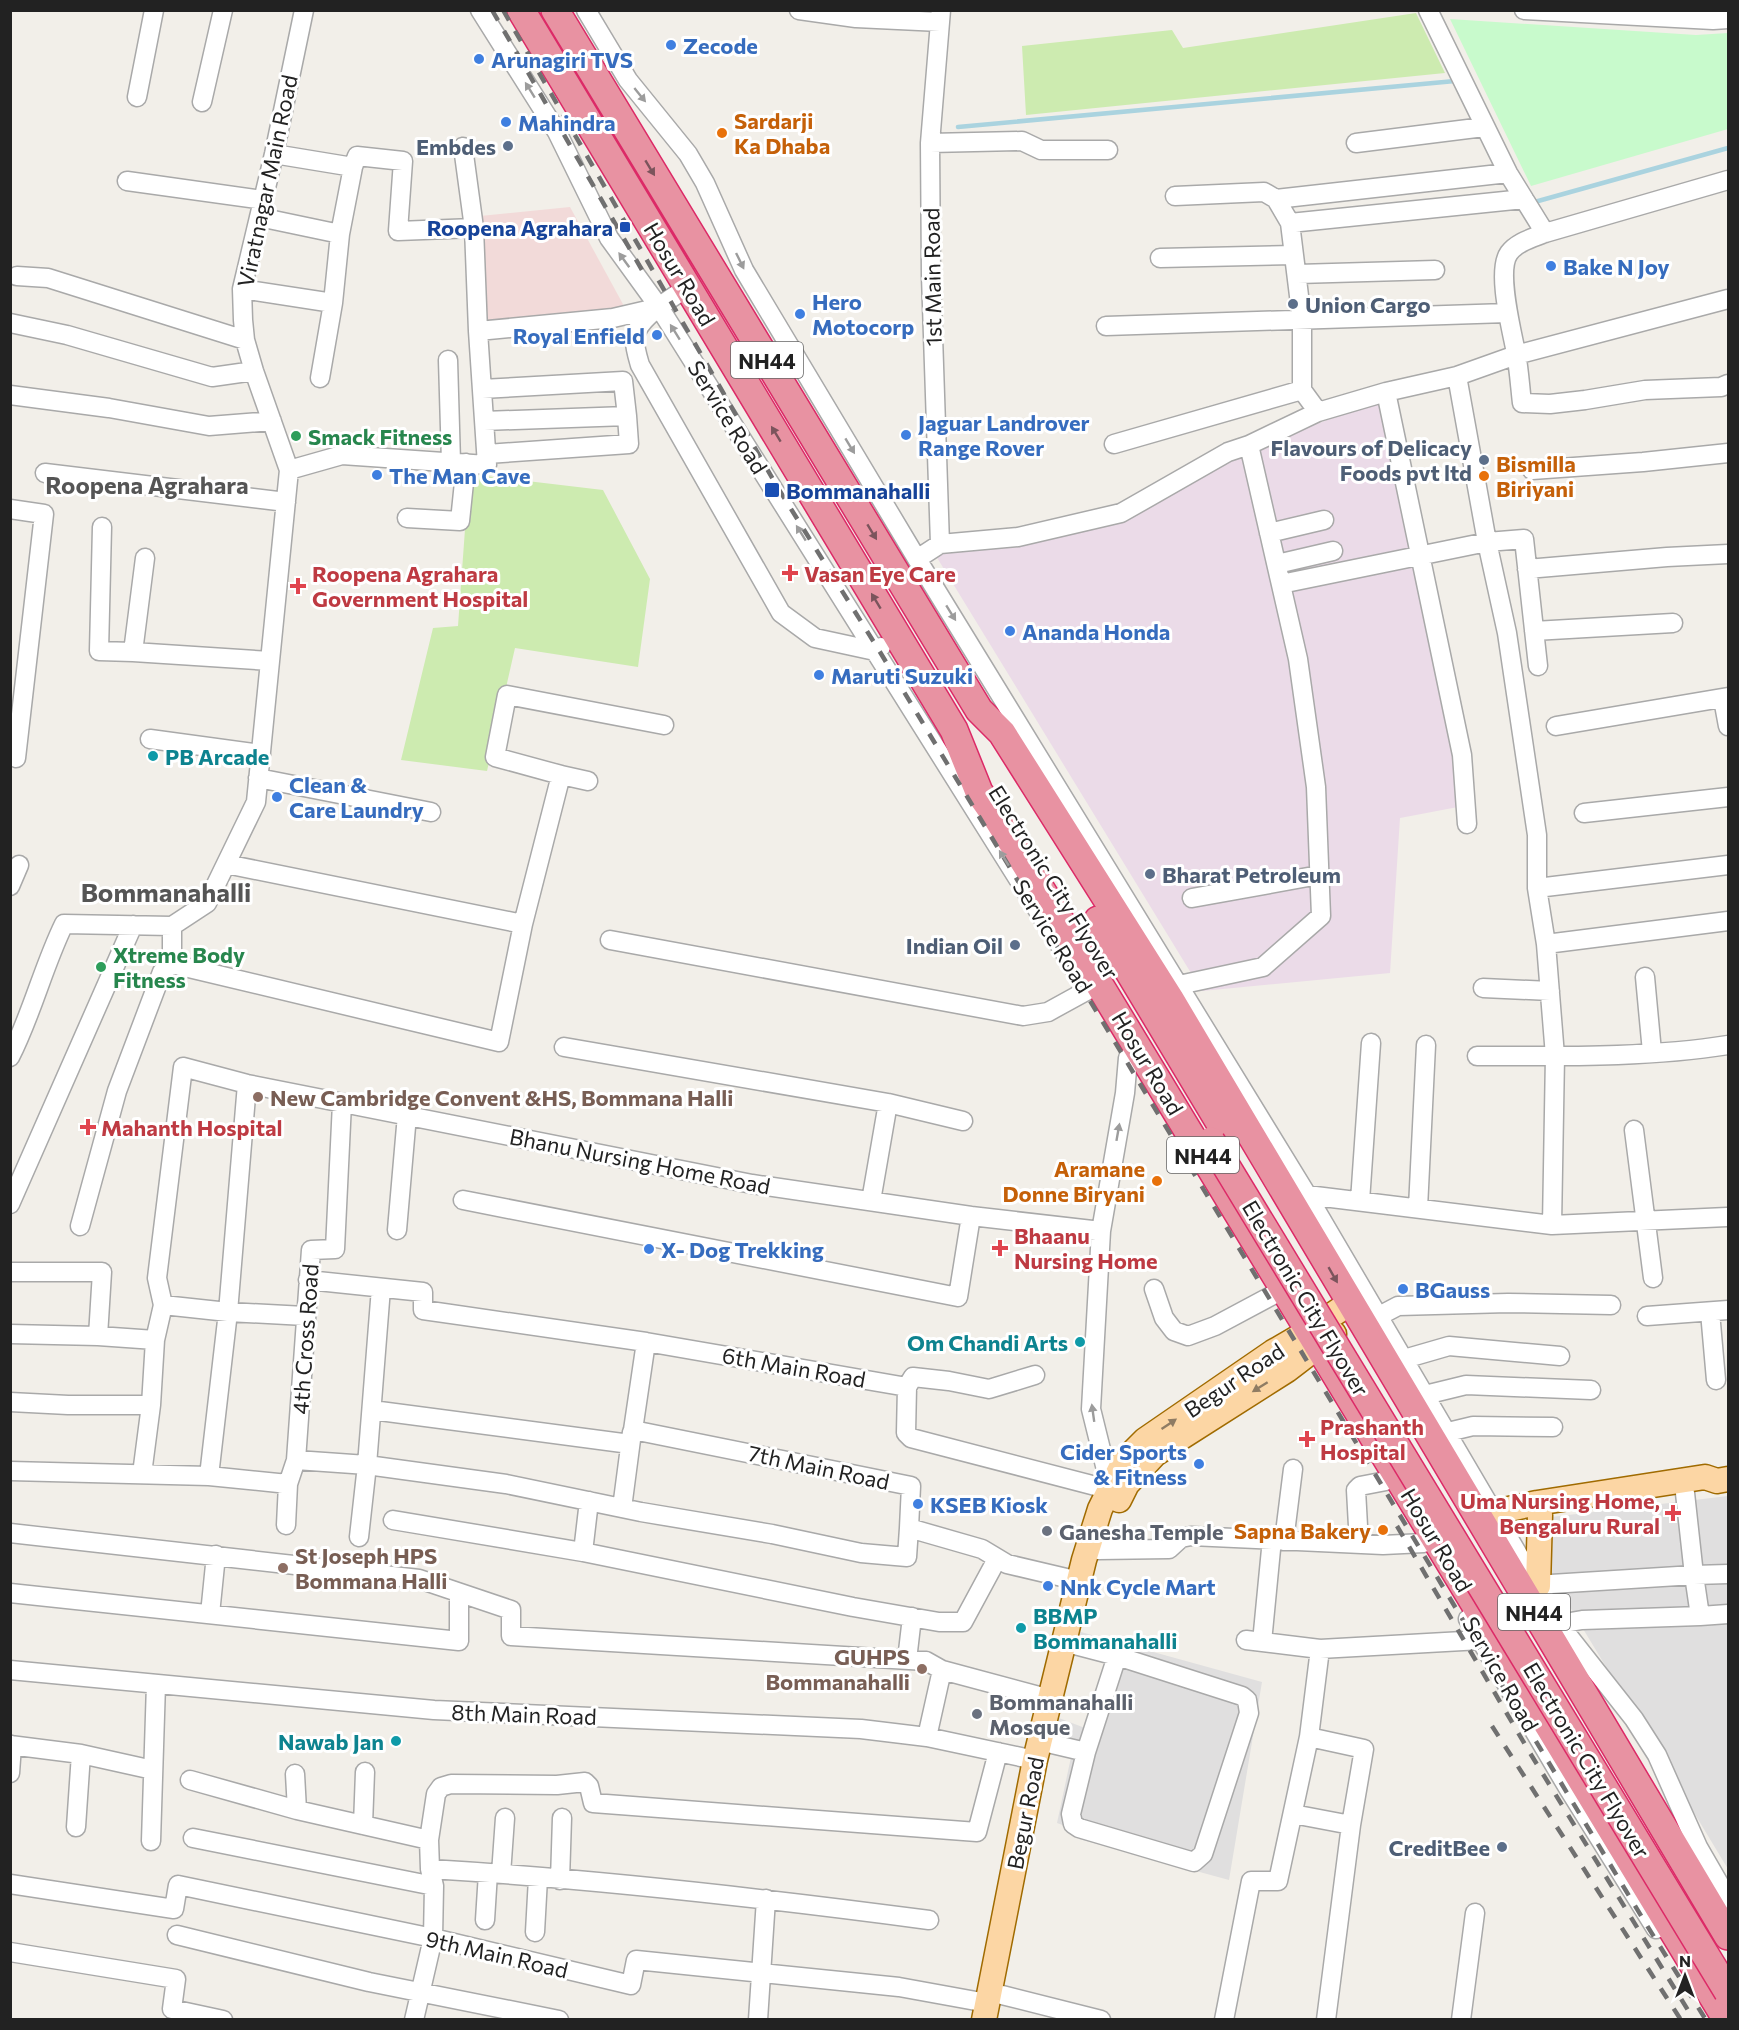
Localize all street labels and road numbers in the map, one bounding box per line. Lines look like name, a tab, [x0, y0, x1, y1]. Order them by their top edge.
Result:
street label: Viratnagar Main Road	[231, 72, 303, 290]
street label: 1st Main Road	[917, 207, 947, 347]
street label: Hosur Road	[639, 217, 721, 331]
road number: NH44	[731, 342, 803, 378]
street label: Service Road	[683, 355, 773, 479]
street label: Electronic City Flyover	[983, 780, 1125, 984]
street label: Service Road	[1008, 874, 1098, 998]
street label: Hosur Road	[1107, 1006, 1189, 1120]
street label: Bhanu Nursing Home Road	[507, 1122, 773, 1200]
road number: NH44	[1167, 1137, 1239, 1173]
street label: Electronic City Flyover	[1237, 1195, 1375, 1401]
street label: 4th Cross Road	[286, 1263, 324, 1415]
street label: Begur Road	[1179, 1337, 1289, 1423]
street label: 6th Main Road	[720, 1341, 868, 1393]
street label: 7th Main Road	[746, 1439, 892, 1495]
street label: Hosur Road	[1396, 1483, 1478, 1597]
road number: NH44	[1498, 1594, 1570, 1630]
street label: Service Road	[1457, 1612, 1545, 1736]
street label: Electronic City Flyover	[1518, 1657, 1656, 1863]
street label: 8th Main Road	[451, 1698, 597, 1730]
street label: Begur Road	[1001, 1754, 1049, 1872]
street label: 9th Main Road	[423, 1924, 571, 1984]

